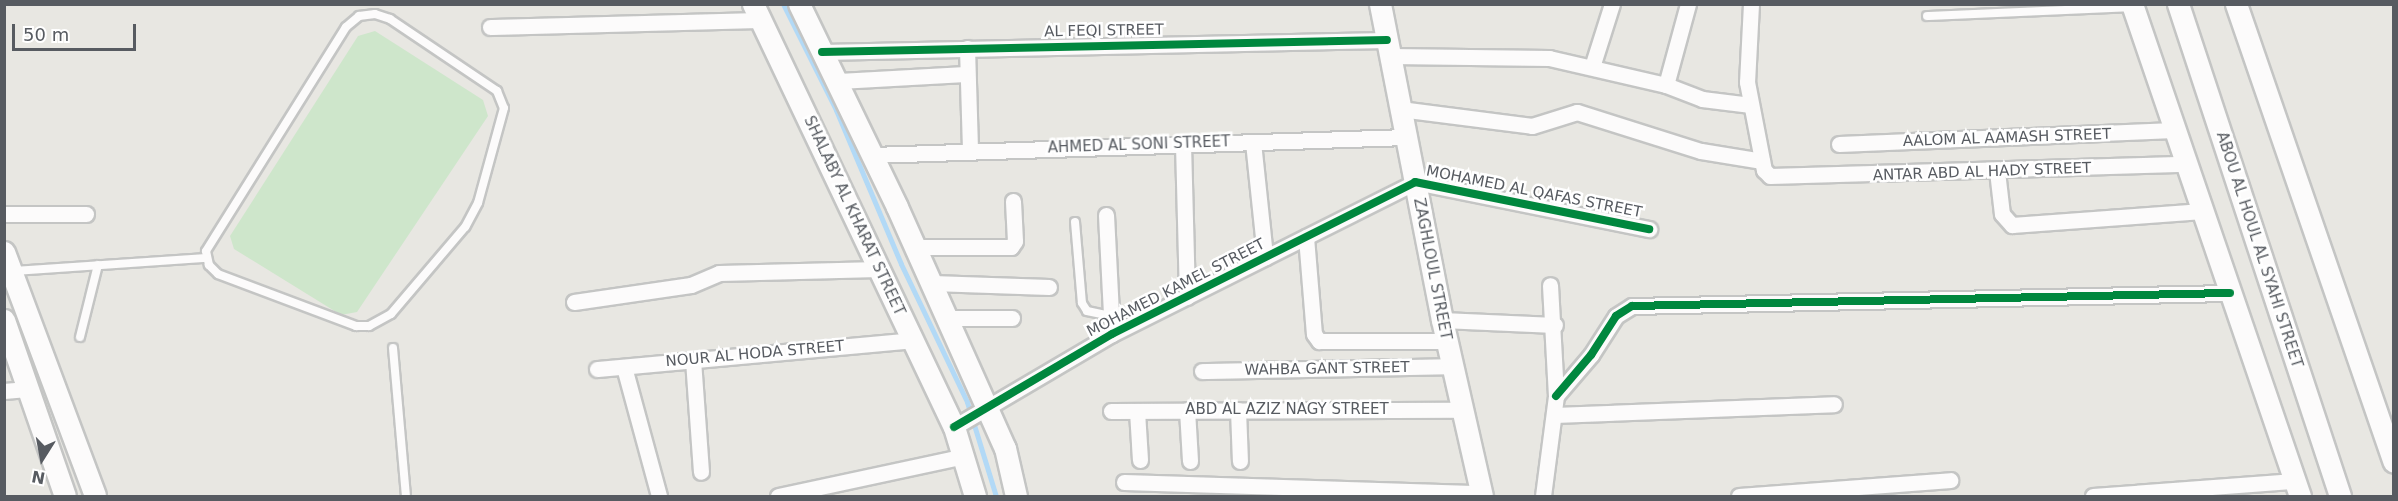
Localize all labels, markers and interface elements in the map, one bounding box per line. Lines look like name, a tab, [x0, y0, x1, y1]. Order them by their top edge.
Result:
scale bar	[15, 12, 140, 50]
street label: AL FEQI STREET	[1044, 21, 1164, 41]
text: 50 m	[23, 24, 69, 45]
street label: SHALABY AL KHARAT STREET	[800, 113, 908, 319]
street label: AALOM AL AAMASH STREET	[1902, 125, 2112, 151]
street label: ABOU AL HOUL AL SYAHI STREET	[2212, 130, 2306, 370]
street label: AHMED AL SONI STREET	[1047, 133, 1231, 157]
street label: ANTAR ABD AL HADY STREET	[1872, 159, 2092, 185]
street label: MOHAMED AL QAFAS STREET	[1425, 162, 1643, 222]
street label: ZAGHLOUL STREET	[1409, 197, 1455, 341]
street label: MOHAMED KAMEL STREET	[1084, 235, 1268, 341]
street label: NOUR AL HODA STREET	[665, 337, 845, 371]
street label: WAHBA GANT STREET	[1244, 359, 1410, 379]
street label: ABD AL AZIZ NAGY STREET	[1185, 401, 1389, 419]
north arrow	[12, 429, 72, 489]
text: N	[30, 467, 47, 488]

